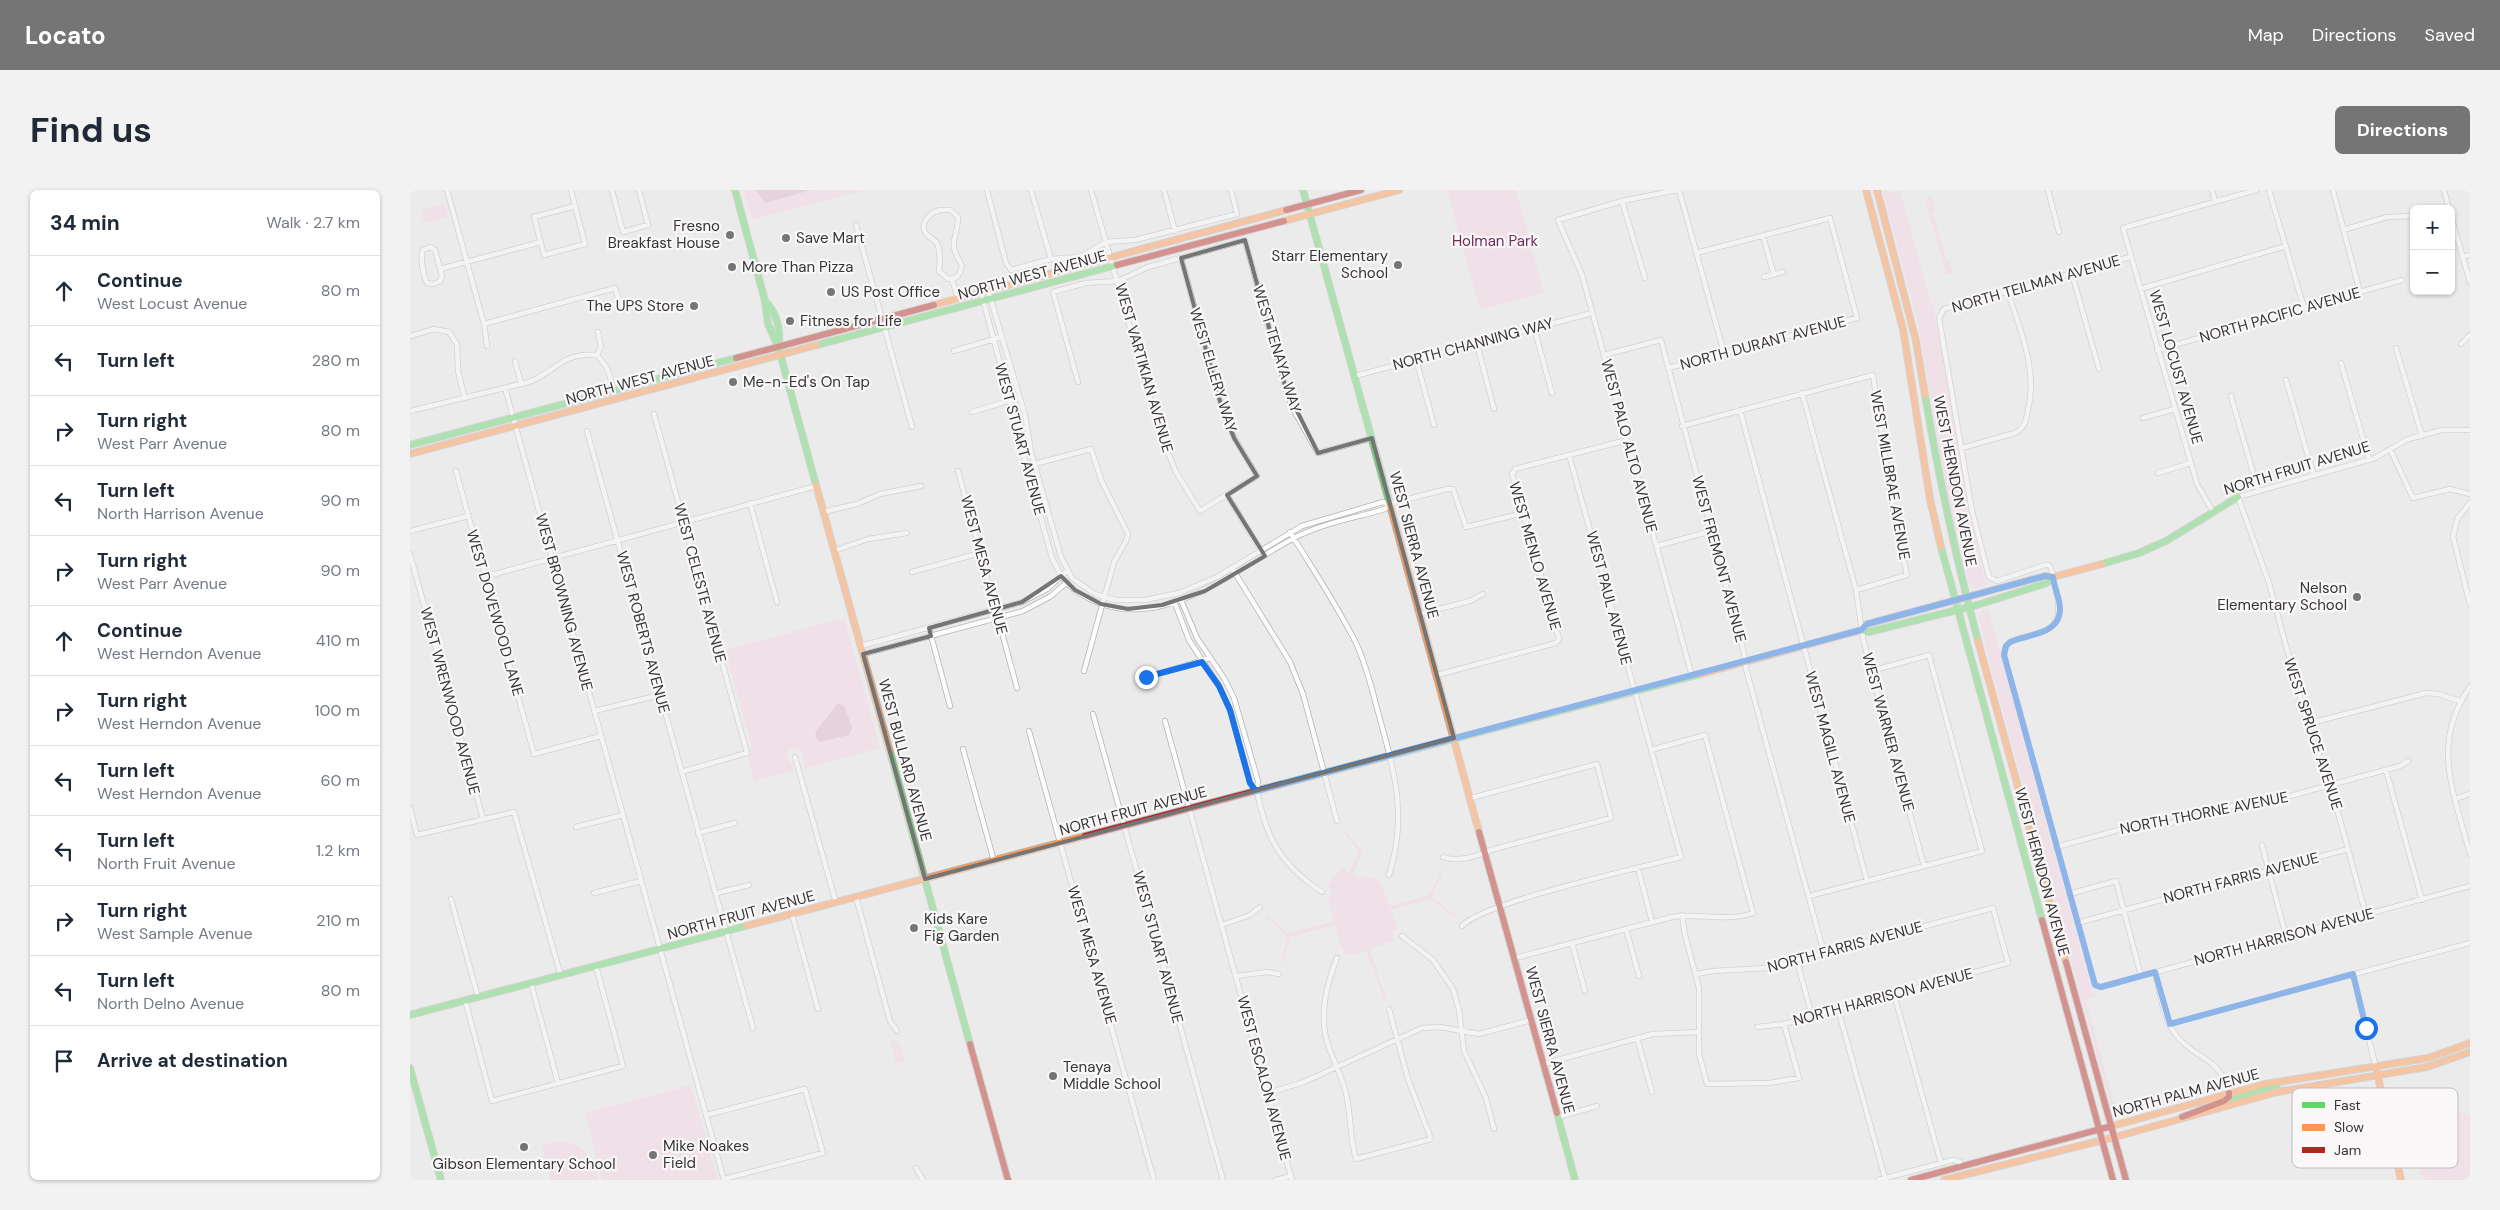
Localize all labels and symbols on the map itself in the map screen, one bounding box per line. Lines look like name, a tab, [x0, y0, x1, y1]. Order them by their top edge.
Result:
place label: Fresno Breakfast House	[608, 216, 720, 253]
place label: Save Mart	[796, 228, 865, 248]
marker: Fresno Breakfast House	[724, 229, 736, 241]
park label: Holman Park	[1452, 231, 1539, 251]
marker: Save Mart	[780, 232, 792, 244]
street label: NORTH WEST AVENUE	[956, 246, 1108, 304]
place label: Starr Elementary School	[1271, 246, 1389, 283]
street label: NORTH TEILMAN AVENUE	[1949, 250, 2123, 318]
place label: More Than Pizza	[742, 257, 853, 277]
marker: Starr Elementary School	[1392, 259, 1404, 271]
marker: More Than Pizza	[726, 261, 738, 273]
street label: WEST VARTIKIAN AVENUE	[1110, 281, 1178, 455]
place label: US Post Office	[841, 282, 940, 302]
street label: NORTH PACIFIC AVENUE	[2197, 282, 2363, 348]
street label: WEST TENAYA WAY	[1248, 283, 1306, 416]
marker: US Post Office	[825, 286, 837, 298]
street label: WEST LOCUST AVENUE	[2144, 288, 2208, 446]
place label: The UPS Store	[586, 296, 684, 316]
marker: The UPS Store	[688, 300, 700, 312]
street label: WEST ELLERY WAY	[1185, 305, 1241, 435]
place label: Fitness for Life	[800, 311, 902, 331]
street label: NORTH DURANT AVENUE	[1678, 311, 1848, 375]
street label: NORTH CHANNING WAY	[1391, 313, 1556, 375]
marker: Fitness for Life	[784, 315, 796, 327]
street label: NORTH WEST AVENUE	[564, 351, 716, 409]
street label: WEST PALO ALTO AVENUE	[1596, 357, 1662, 535]
street label: WEST STUART AVENUE	[990, 361, 1050, 517]
place label: Me-n-Ed's On Tap	[743, 372, 870, 392]
marker: Me-n-Ed's On Tap	[727, 376, 739, 388]
street label: WEST MILLBRAE AVENUE	[1865, 389, 1915, 561]
street label: WEST HERNDON AVENUE	[1929, 394, 1981, 568]
street label: NORTH FRUIT AVENUE	[2221, 436, 2373, 500]
street label: WEST SIERRA AVENUE	[1385, 469, 1443, 621]
street label: WEST FREMONT AVENUE	[1687, 473, 1751, 645]
street label: WEST MENLO AVENUE	[1504, 479, 1566, 633]
street label: WEST MESA AVENUE	[956, 493, 1012, 637]
street label: WEST CELESTE AVENUE	[669, 501, 731, 665]
street label: WEST BROWNING AVENUE	[531, 511, 597, 693]
street label: WEST DOVEWOOD LANE	[462, 527, 528, 699]
street label: WEST PAUL AVENUE	[1581, 529, 1637, 667]
street label: WEST ROBERTS AVENUE	[612, 549, 674, 715]
place label: Nelson Elementary School	[2217, 578, 2347, 615]
marker: Nelson Elementary School	[2351, 591, 2363, 603]
street label: WEST WRENWOOD AVENUE	[415, 605, 485, 797]
street label: WEST WARNER AVENUE	[1857, 650, 1919, 814]
street label: WEST SPRUCE AVENUE	[2279, 655, 2347, 813]
route end	[1135, 666, 1158, 689]
street label: WEST MAGILL AVENUE	[1800, 669, 1860, 825]
street label: WEST BULLARD AVENUE	[874, 677, 936, 843]
street label: NORTH FRUIT AVENUE	[1057, 782, 1209, 840]
street label: WEST HERNDON AVENUE	[2010, 785, 2074, 959]
street label: NORTH THORNE AVENUE	[2118, 787, 2290, 839]
street label: NORTH FARRIS AVENUE	[2161, 848, 2321, 908]
street label: WEST STUART AVENUE	[1128, 869, 1188, 1025]
street label: WEST MESA AVENUE	[1063, 883, 1121, 1027]
street label: NORTH FRUIT AVENUE	[665, 886, 817, 944]
street label: NORTH HARRISON AVENUE	[2192, 903, 2376, 971]
place label: Kids Kare Fig Garden	[924, 909, 999, 946]
street label: NORTH FARRIS AVENUE	[1765, 917, 1925, 977]
marker: Kids Kare Fig Garden	[908, 922, 920, 934]
street label: NORTH HARRISON AVENUE	[1791, 963, 1975, 1031]
street label: WEST SIERRA AVENUE	[1521, 964, 1579, 1116]
street label: WEST ESCALON AVENUE	[1232, 993, 1296, 1163]
route start	[2355, 1017, 2378, 1040]
place label: Tenaya Middle School	[1063, 1057, 1161, 1094]
street label: NORTH PALM AVENUE	[2110, 1064, 2262, 1122]
marker: Tenaya Middle School	[1047, 1070, 1059, 1082]
legend	[2292, 1088, 2458, 1168]
text: Fast	[2334, 1096, 2361, 1114]
text: Slow	[2334, 1118, 2364, 1136]
place label: Mike Noakes Field	[663, 1136, 749, 1173]
marker: Gibson Elementary School	[518, 1141, 530, 1153]
text: Jam	[2334, 1141, 2361, 1159]
marker: Mike Noakes Field	[647, 1149, 659, 1161]
place label: Gibson Elementary School	[432, 1154, 616, 1174]

